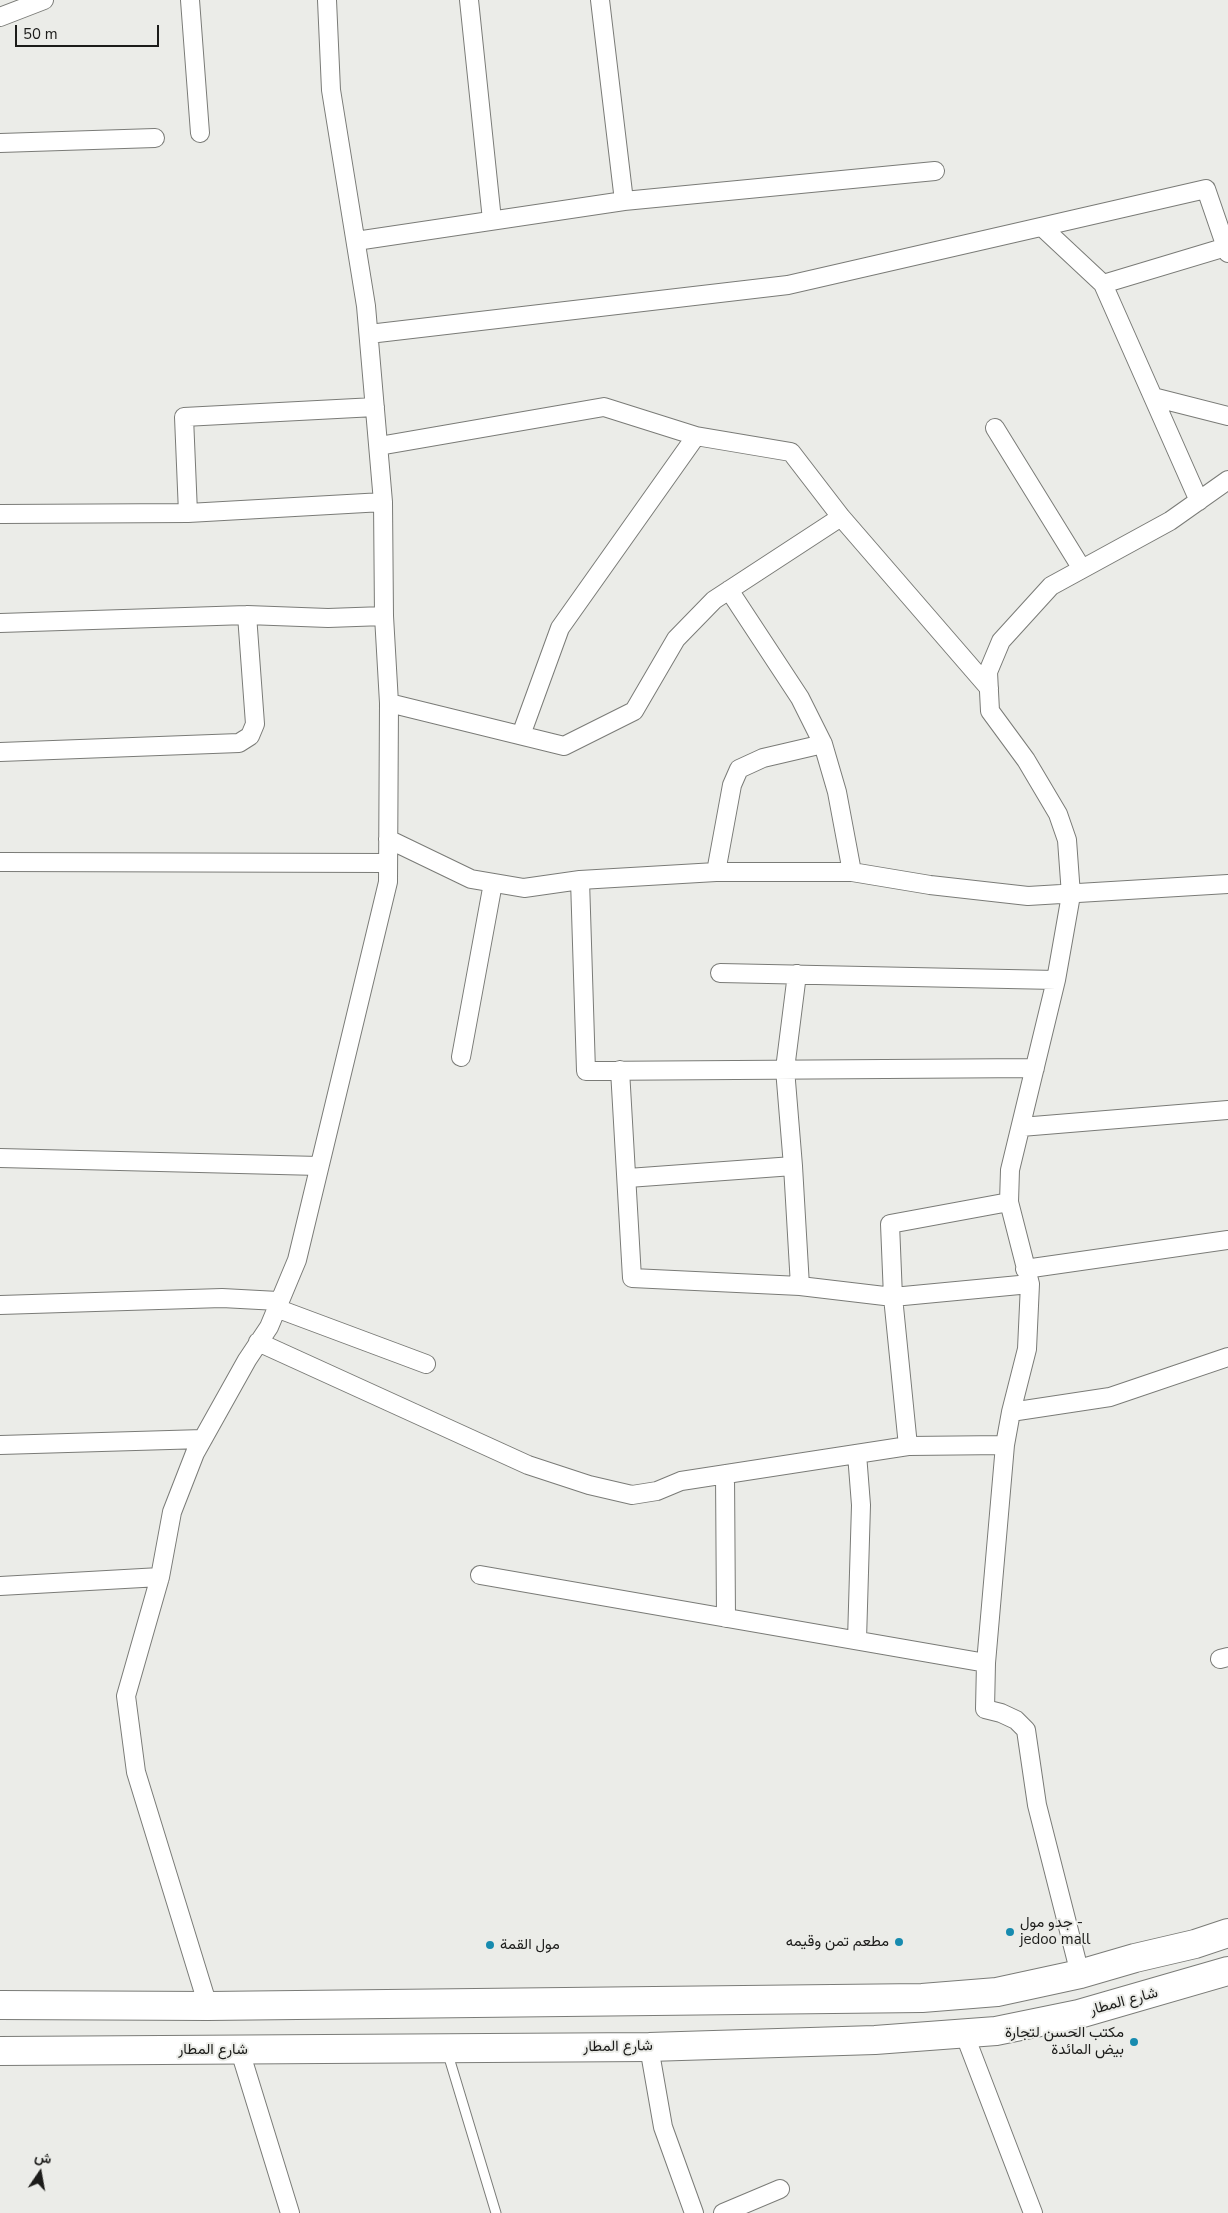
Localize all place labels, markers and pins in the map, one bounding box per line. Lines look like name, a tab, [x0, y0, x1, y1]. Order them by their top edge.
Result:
place label: جدو مول - jedoo mall	[1020, 1914, 1090, 1949]
marker: جدو مول - jedoo mall	[1004, 1926, 1016, 1938]
place label: مطعم تمن وقيمه	[786, 1933, 889, 1951]
place label: مول القمة	[500, 1936, 560, 1954]
marker: مطعم تمن وقيمه	[893, 1936, 905, 1948]
marker: مول القمة	[484, 1939, 496, 1951]
place label: مكتب الحسن لتجارة بيض المائدة	[1005, 2024, 1124, 2059]
marker: مكتب الحسن لتجارة بيض المائدة	[1128, 2036, 1140, 2048]

